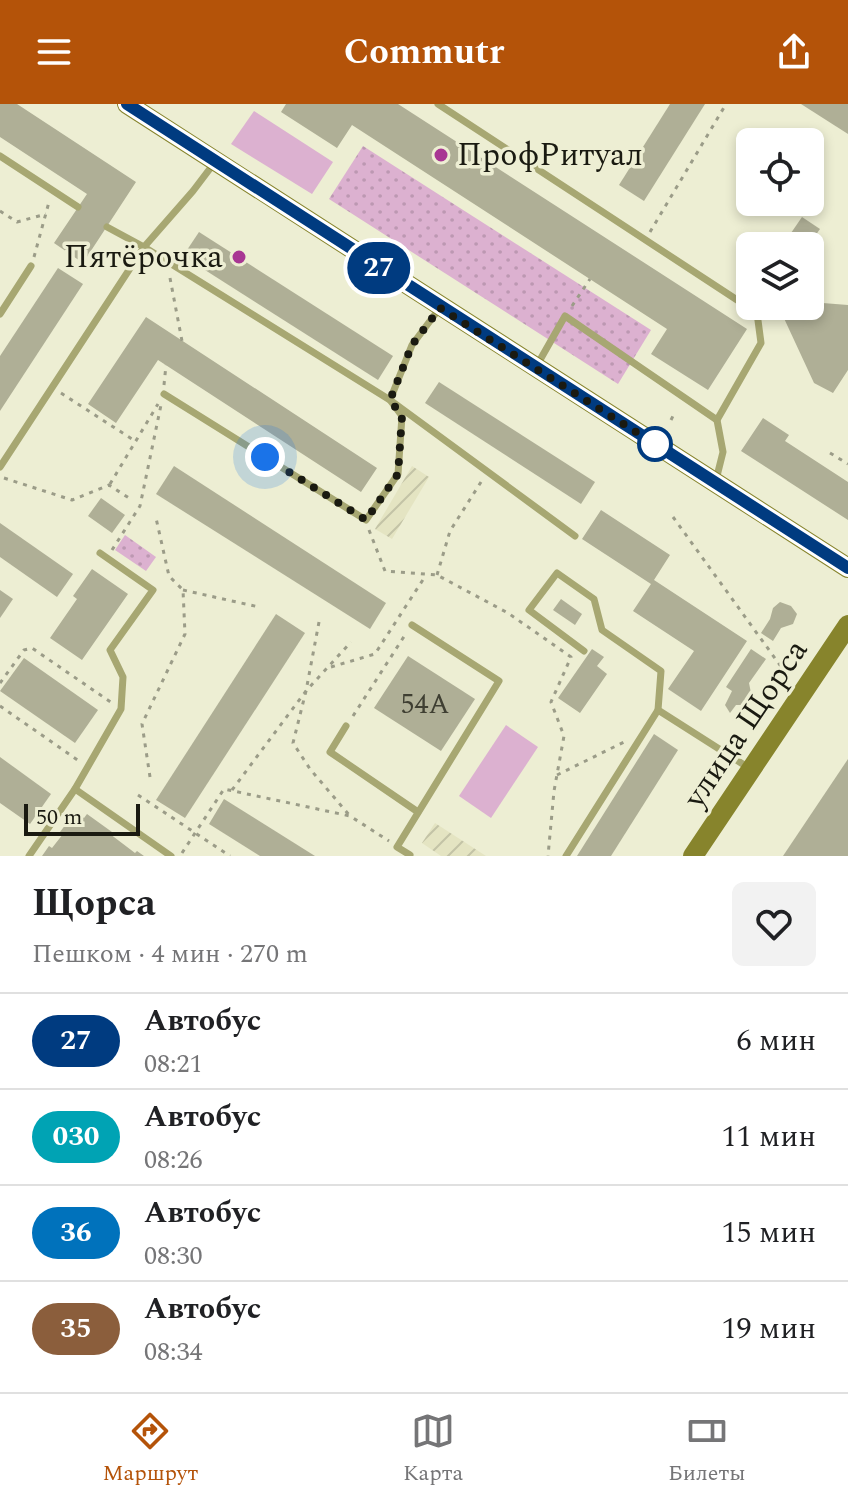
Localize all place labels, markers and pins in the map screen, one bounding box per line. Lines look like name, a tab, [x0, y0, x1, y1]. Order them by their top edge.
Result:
place label: ПрофРитуал	[457, 131, 643, 180]
marker: ПрофРитуал	[432, 146, 450, 164]
place label: Пятёрочка	[64, 233, 223, 282]
marker: Пятёрочка	[230, 248, 248, 266]
unlabelled marker	[638, 427, 672, 461]

